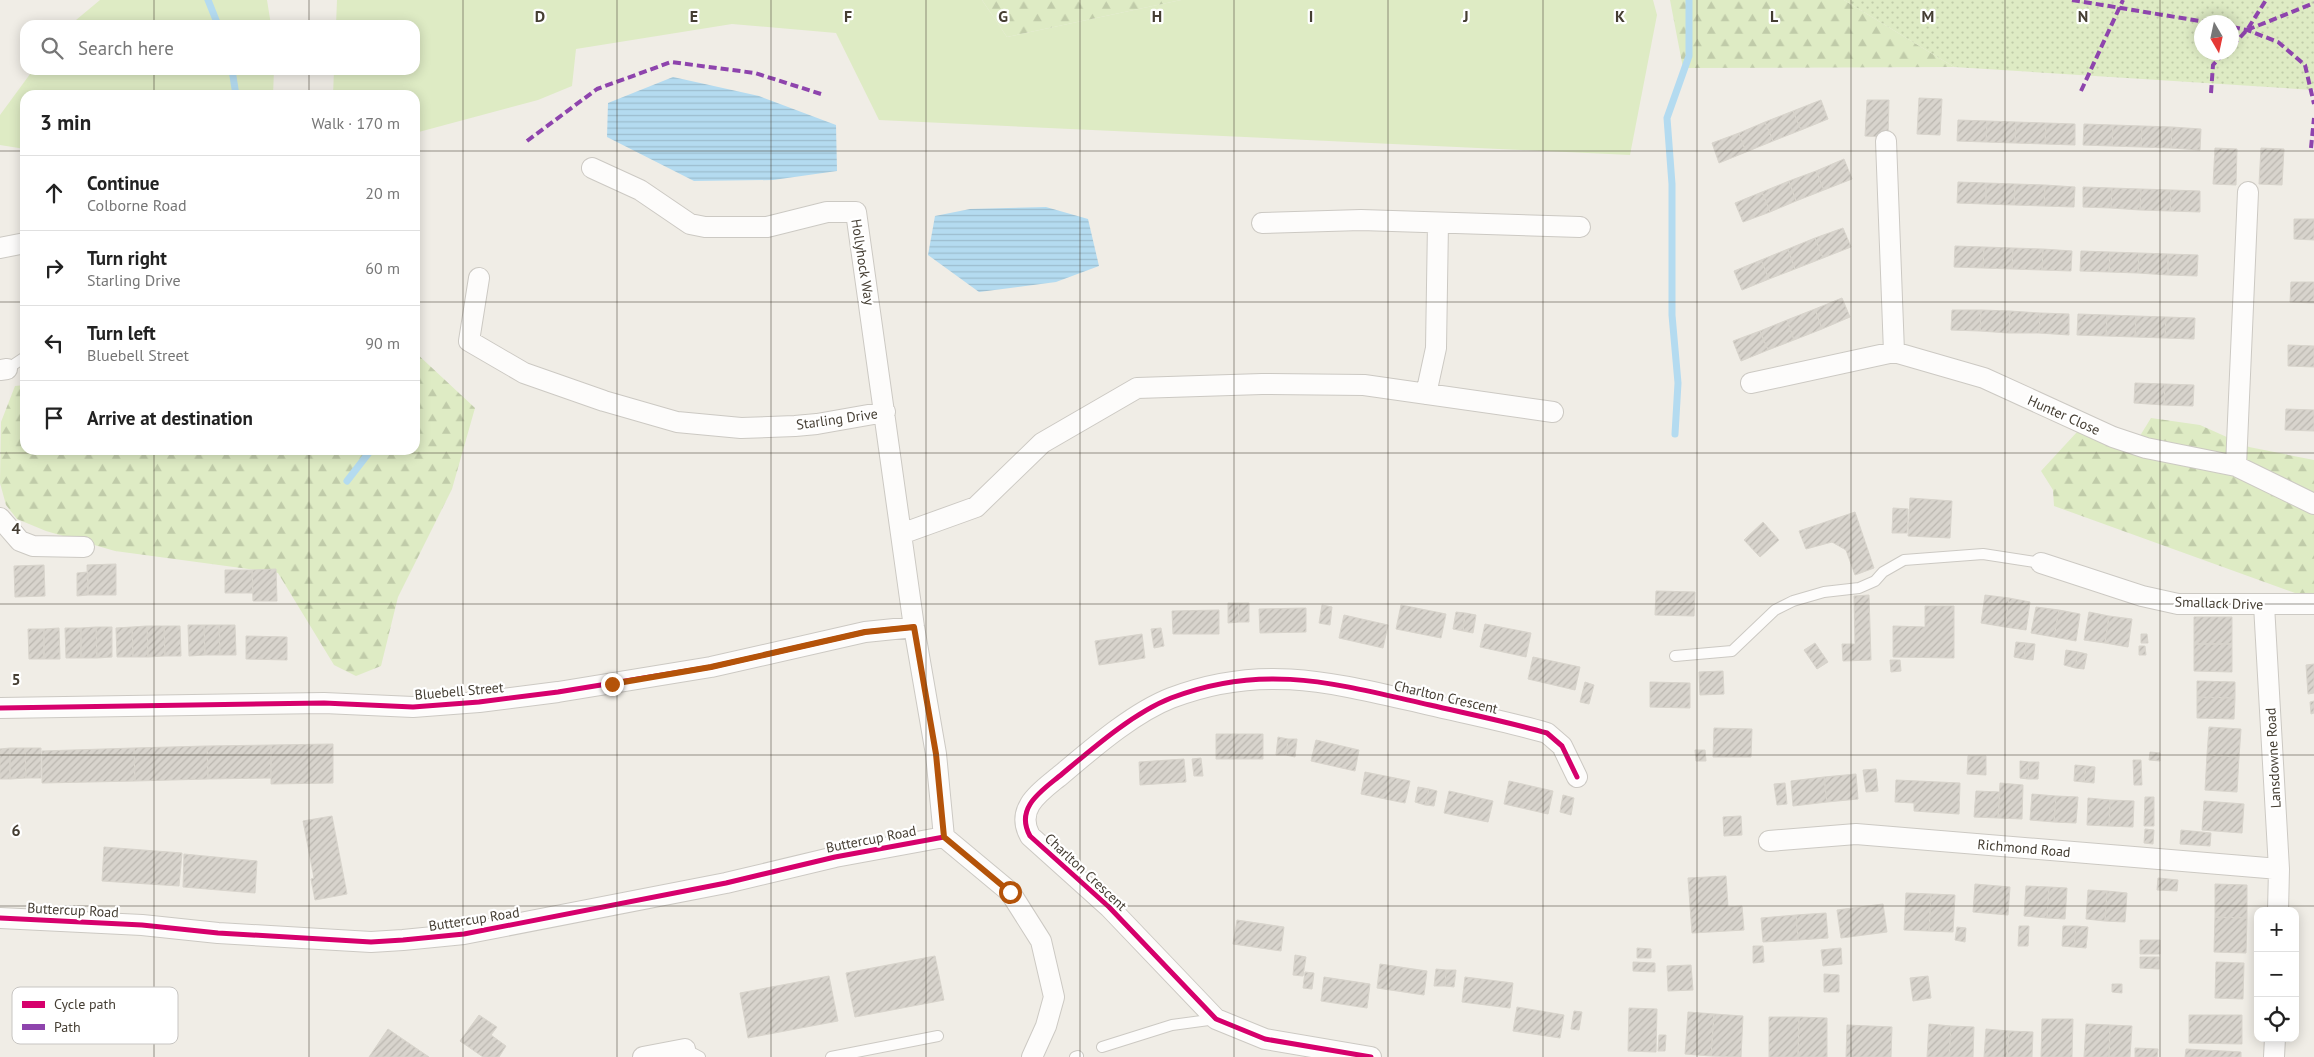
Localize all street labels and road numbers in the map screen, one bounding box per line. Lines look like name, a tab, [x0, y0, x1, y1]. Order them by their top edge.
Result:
street label: Hollyhock Way	[847, 217, 879, 307]
street label: Hunter Close	[2025, 391, 2103, 439]
street label: Starling Drive	[795, 404, 879, 434]
street label: Smallack Drive	[2174, 592, 2264, 614]
street label: Charlton Crescent	[1392, 676, 1500, 718]
street label: Bluebell Street	[414, 678, 504, 704]
street label: Lansdowne Road	[2261, 707, 2285, 809]
street label: Buttercup Road	[824, 821, 918, 857]
street label: Charlton Crescent	[1041, 829, 1131, 915]
street label: Richmond Road	[1977, 835, 2071, 861]
street label: Buttercup Road	[27, 899, 119, 921]
street label: Buttercup Road	[427, 903, 521, 935]

